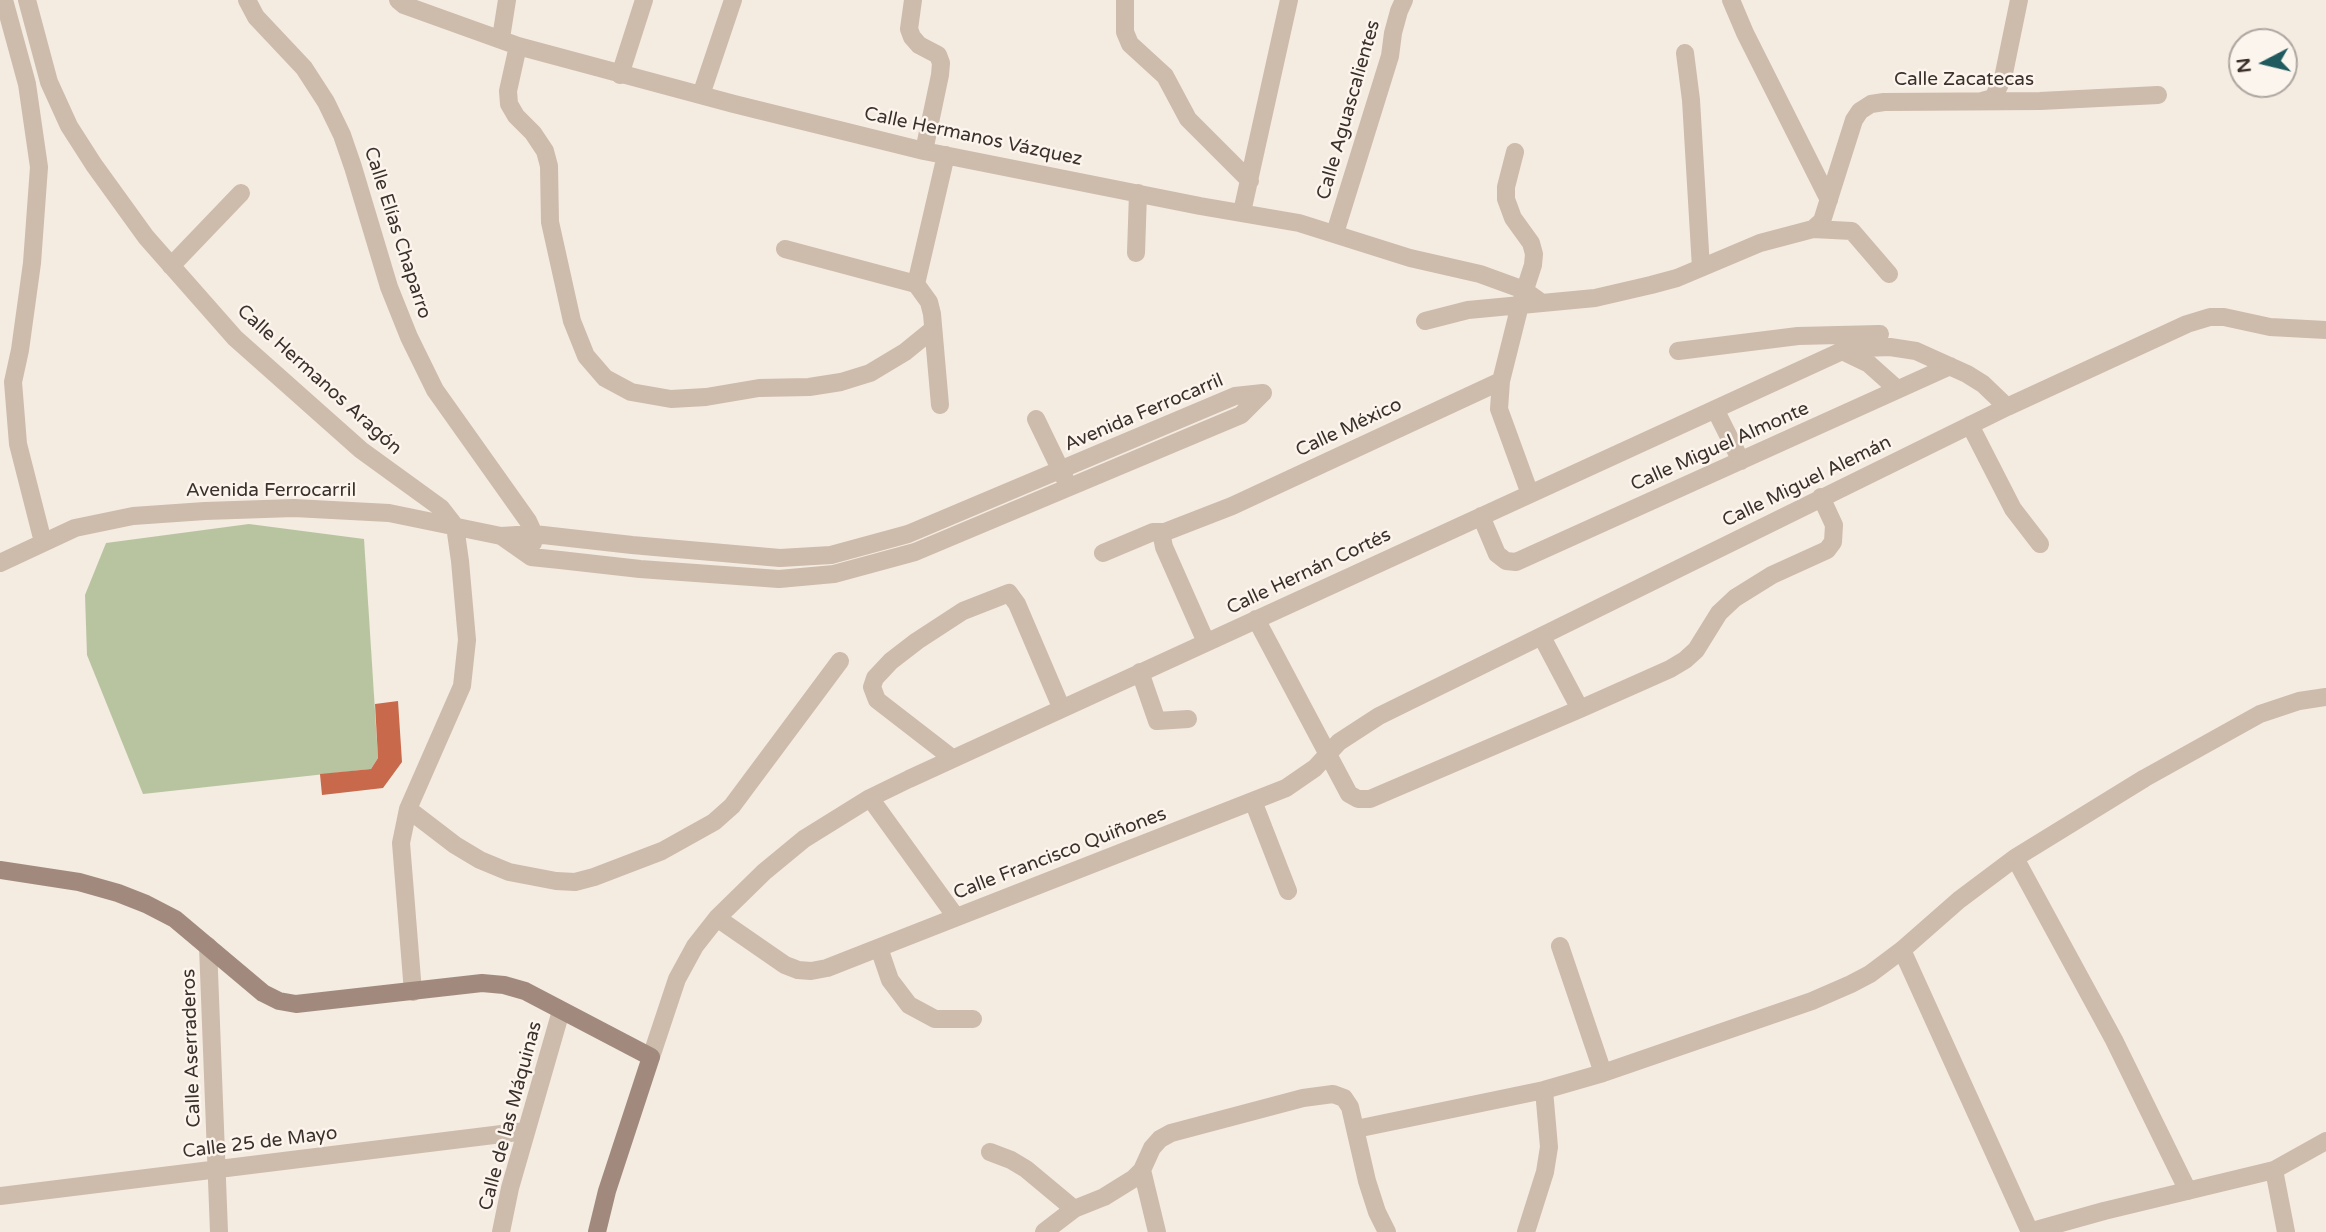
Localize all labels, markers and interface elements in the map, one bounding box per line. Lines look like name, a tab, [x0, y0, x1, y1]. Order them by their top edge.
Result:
street label: Calle Aguascalientes	[1312, 18, 1386, 202]
north arrow	[2228, 28, 2298, 98]
text: N	[2232, 56, 2256, 74]
street label: Calle Zacatecas	[1894, 69, 2034, 91]
street label: Calle Hermanos Vázquez	[862, 103, 1084, 171]
street label: Calle Elías Chaparro	[358, 144, 436, 322]
street label: Calle Hermanos Aragón	[232, 300, 406, 460]
street label: Avenida Ferrocarril	[1061, 369, 1227, 457]
street label: Calle México	[1292, 393, 1406, 463]
street label: Calle Miguel Almonte	[1627, 397, 1813, 497]
street label: Calle Miguel Alemán	[1719, 431, 1895, 533]
street label: Avenida Ferrocarril	[186, 480, 356, 502]
street label: Calle Hernán Cortés	[1223, 524, 1395, 620]
street label: Calle Francisco Quiñones	[950, 803, 1170, 905]
street label: Calle Aserraderos	[178, 968, 206, 1128]
street label: Calle de las Máquinas	[475, 1019, 547, 1213]
street label: Calle 25 de Mayo	[181, 1122, 339, 1164]

